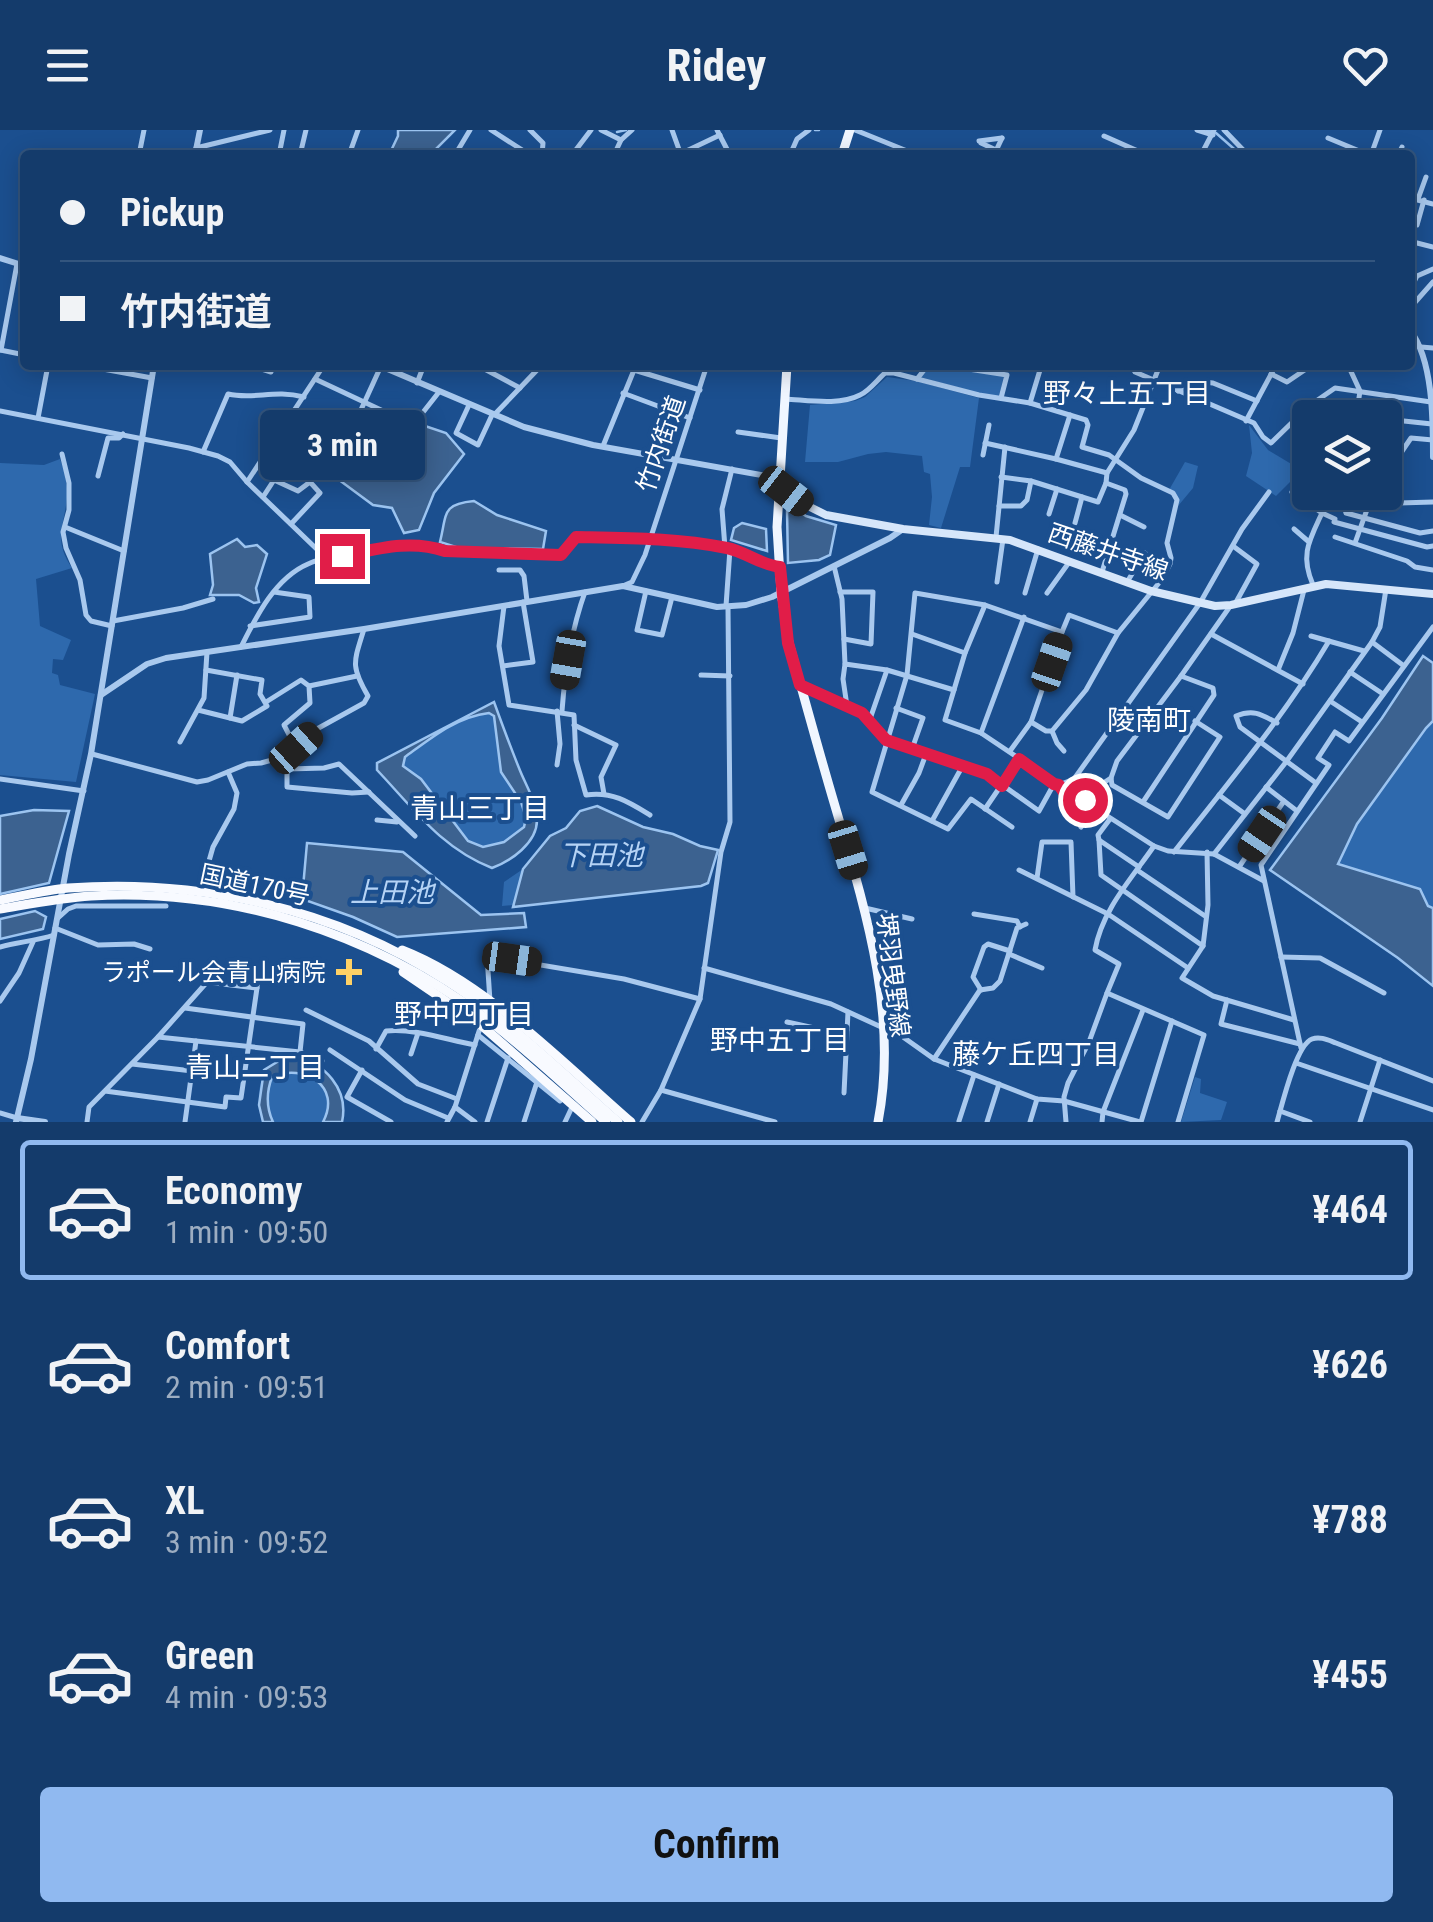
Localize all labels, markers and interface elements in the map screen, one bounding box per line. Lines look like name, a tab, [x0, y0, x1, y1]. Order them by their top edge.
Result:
icon: menu	[40, 38, 95, 93]
icon: heart	[1338, 38, 1393, 93]
text: Ridey	[667, 39, 766, 92]
text: Pickup	[120, 191, 224, 235]
text: 竹内街道	[120, 290, 272, 334]
district label: 野々上五丁目	[1043, 377, 1211, 410]
street label: 竹内街道	[631, 392, 691, 496]
map controls	[1292, 400, 1402, 510]
button: layers	[1292, 400, 1402, 510]
callout: 3 min	[260, 411, 424, 481]
text: 3 min	[307, 426, 378, 464]
car	[753, 461, 819, 521]
street label: 西藤井寺線	[1044, 518, 1172, 586]
route end	[320, 534, 365, 579]
car	[548, 628, 588, 692]
car	[1028, 629, 1076, 695]
district label: 陵南町	[1107, 704, 1191, 737]
car	[264, 717, 328, 779]
route start	[1063, 778, 1108, 823]
district label: 青山三丁目	[410, 792, 550, 825]
car	[1233, 801, 1291, 867]
car	[825, 817, 871, 883]
water label: 下田池	[559, 839, 646, 872]
street label: 国道170号	[197, 859, 313, 911]
water label: 上田池	[350, 876, 437, 909]
street label: 堺羽曳野線	[871, 911, 915, 1039]
car	[480, 940, 544, 978]
place label: ラポール会青山病院	[101, 958, 326, 987]
marker: ラポール会青山病院	[336, 959, 362, 985]
district label: 野中四丁目	[394, 998, 534, 1031]
district label: 野中五丁目	[710, 1024, 850, 1057]
district label: 藤ケ丘四丁目	[952, 1038, 1120, 1071]
district label: 青山二丁目	[185, 1051, 325, 1084]
icon: car	[45, 1165, 135, 1255]
text: Economy	[165, 1169, 302, 1213]
text: ¥464	[1312, 1188, 1388, 1232]
text: 1 min · 09:50	[165, 1213, 328, 1251]
icon: car	[45, 1320, 135, 1410]
text: Comfort	[165, 1324, 290, 1368]
text: ¥626	[1312, 1343, 1388, 1387]
text: 2 min · 09:51	[165, 1368, 328, 1406]
icon: car	[45, 1475, 135, 1565]
text: XL	[165, 1479, 204, 1523]
text: ¥788	[1312, 1498, 1388, 1542]
text: 3 min · 09:52	[165, 1523, 328, 1561]
icon: car	[45, 1630, 135, 1720]
text: Green	[165, 1634, 255, 1678]
text: ¥455	[1312, 1653, 1388, 1697]
text: 4 min · 09:53	[165, 1678, 328, 1716]
button: Confirm	[40, 1787, 1393, 1902]

